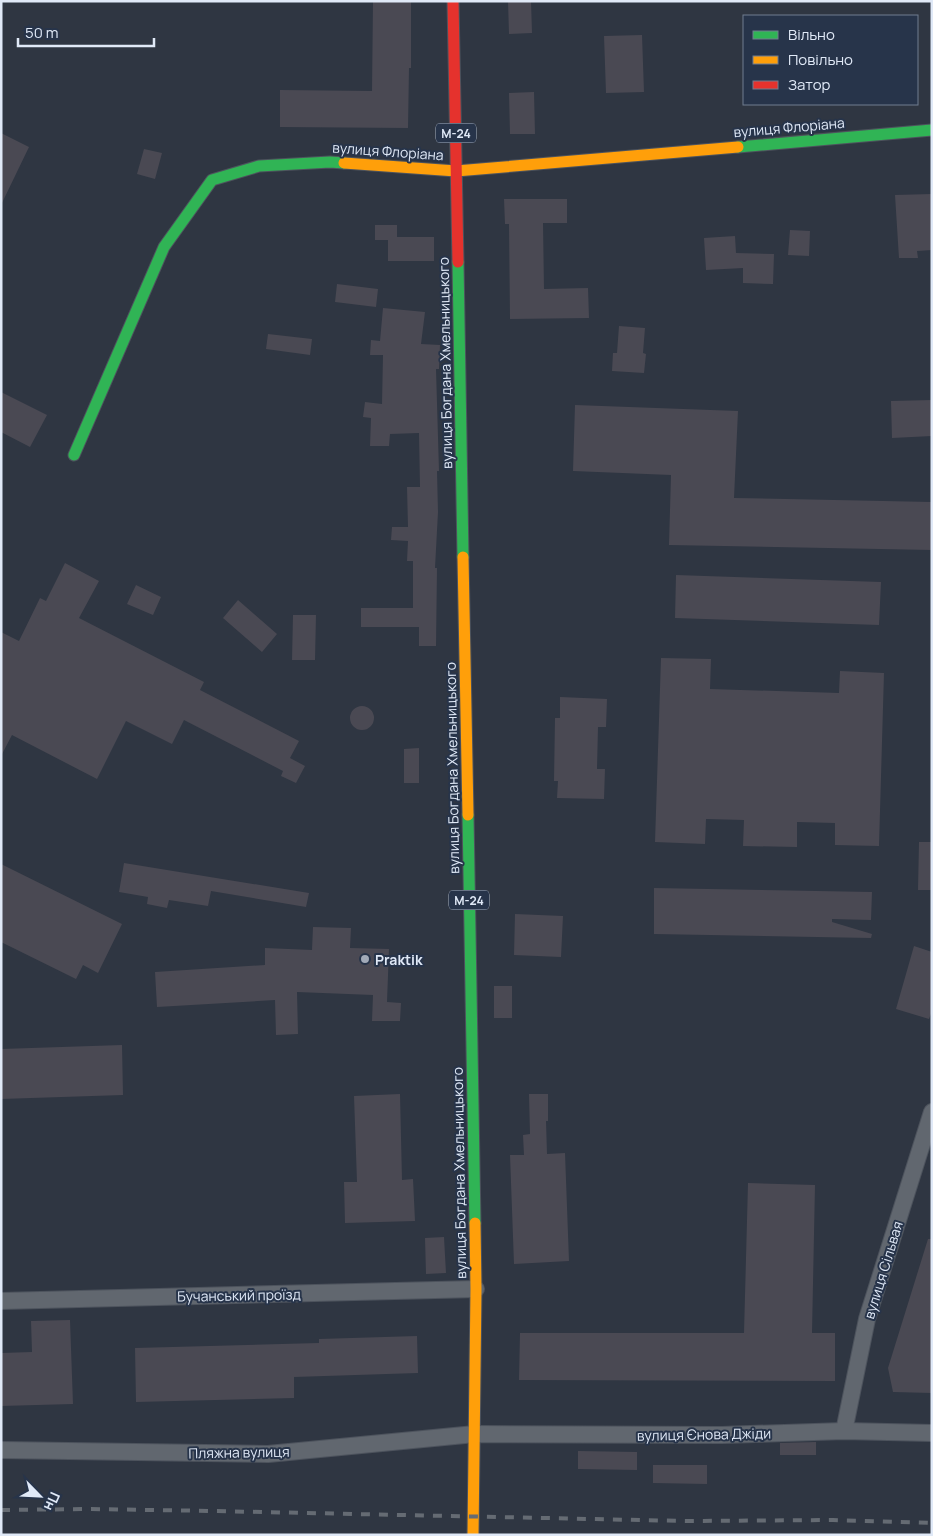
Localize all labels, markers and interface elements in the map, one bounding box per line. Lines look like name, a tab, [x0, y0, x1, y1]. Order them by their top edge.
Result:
scale bar	[18, 15, 154, 47]
legend	[743, 15, 918, 105]
text: 50 m	[25, 22, 59, 43]
text: Вільно	[788, 24, 835, 45]
text: Повільно	[788, 49, 853, 70]
text: Затор	[788, 74, 831, 95]
street label: вулиця Флоріана	[733, 113, 845, 141]
road number: М-24	[436, 124, 476, 142]
street label: вулиця Флоріана	[332, 138, 444, 164]
street label: вулиця Богдана Хмельницького	[434, 257, 456, 469]
street label: вулиця Богдана Хмельницького	[441, 662, 463, 874]
road number: М-24	[449, 890, 489, 910]
place label: Praktik	[375, 950, 423, 969]
marker: Praktik	[359, 953, 371, 965]
street label: вулиця Богдана Хмельницького	[448, 1067, 470, 1279]
street label: вулиця Сільвая	[859, 1219, 907, 1321]
street label: Бучанський проїзд	[177, 1284, 301, 1306]
street label: вулиця Єнова Джіди	[637, 1423, 771, 1445]
street label: Пляжна вулиця	[188, 1442, 290, 1462]
north arrow	[15, 1471, 65, 1521]
text: Пн	[40, 1489, 65, 1514]

